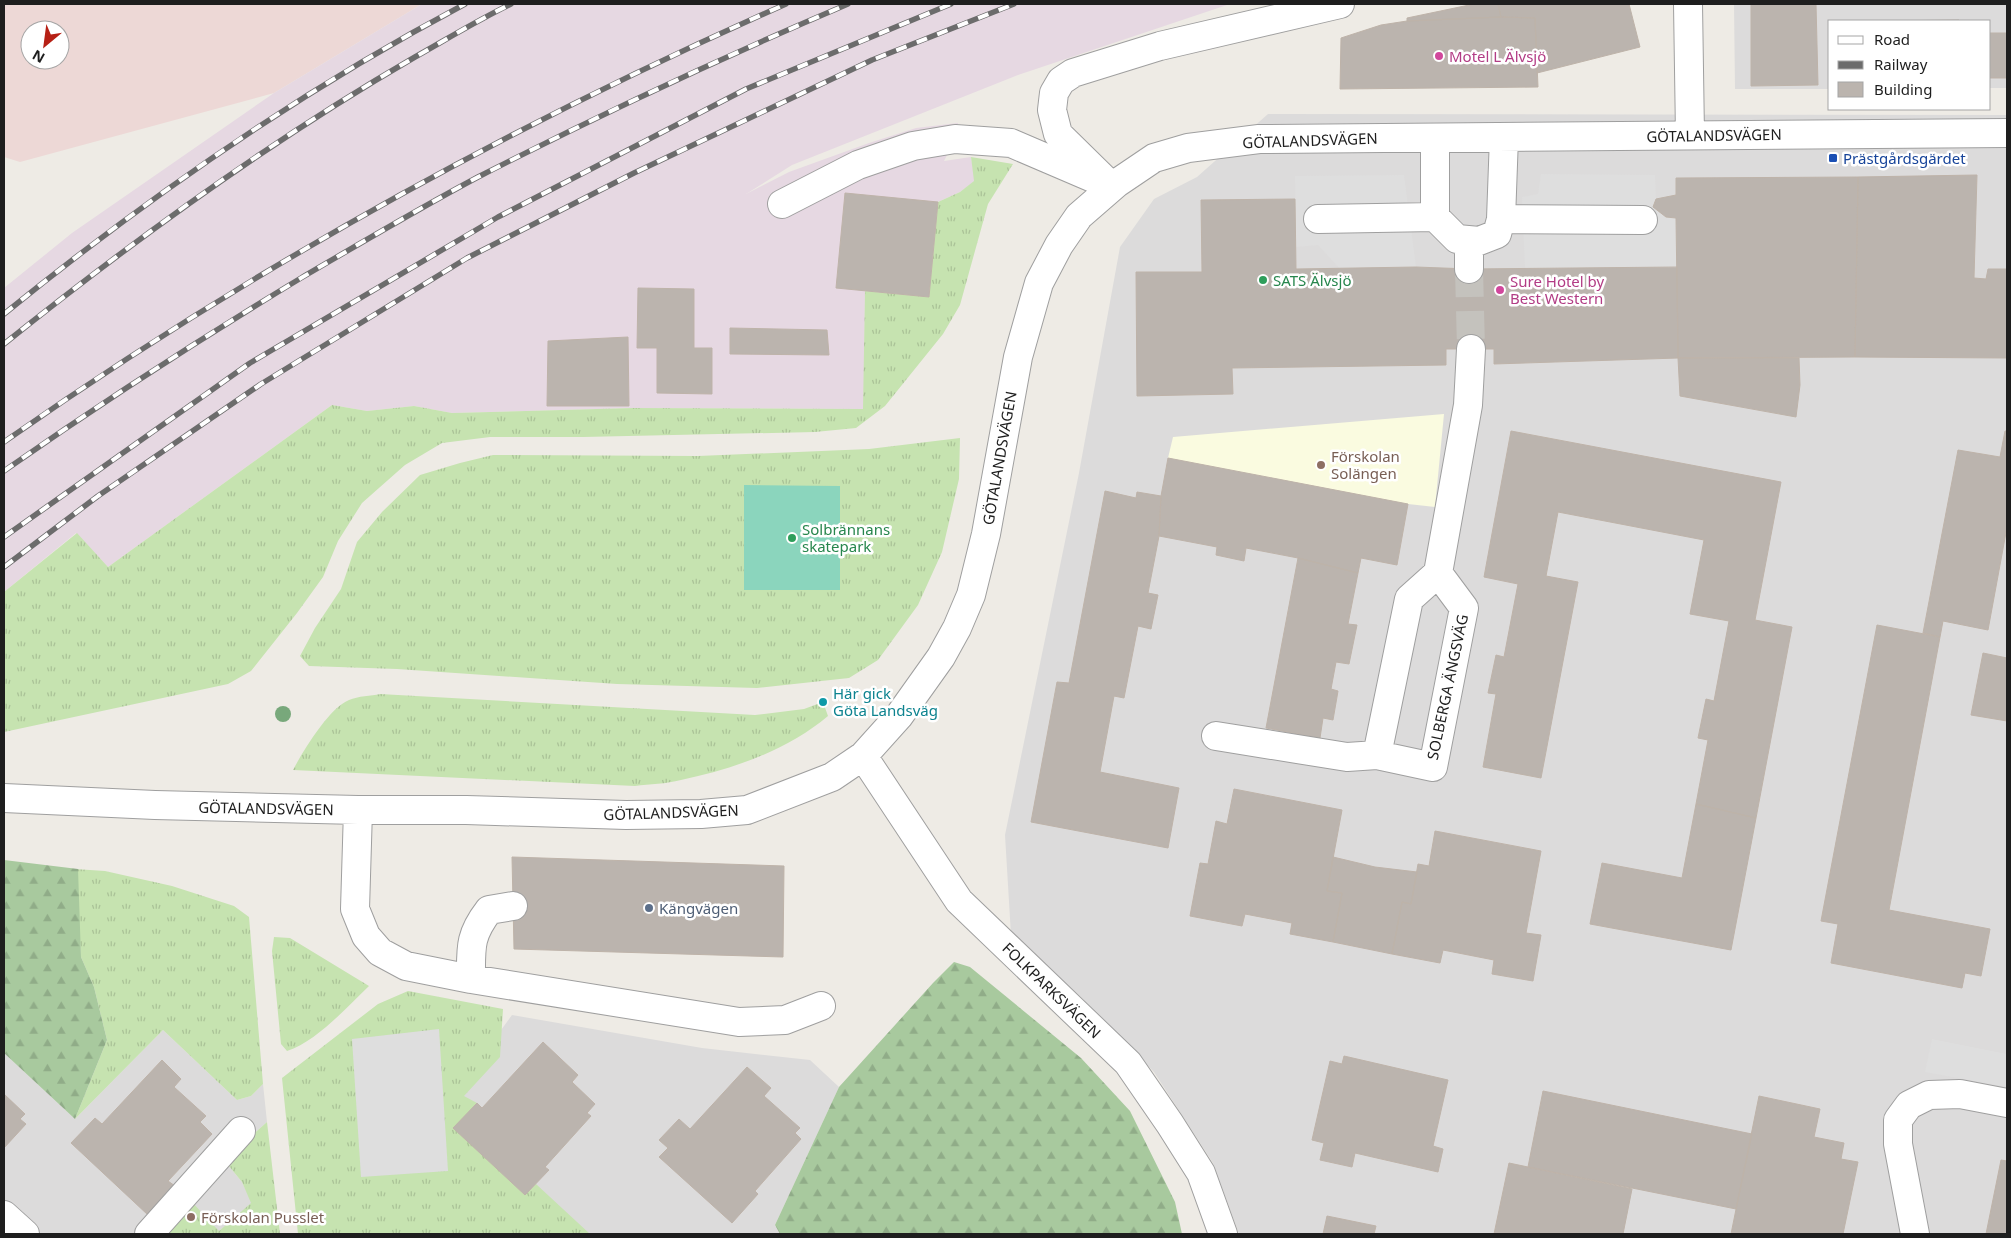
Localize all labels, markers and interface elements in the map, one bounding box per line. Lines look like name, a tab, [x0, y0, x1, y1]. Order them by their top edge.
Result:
north arrow	[20, 20, 70, 70]
legend	[1828, 20, 1991, 110]
text: Road	[1874, 29, 1910, 49]
text: N	[29, 46, 48, 68]
place label: Motel L Älvsjö	[1449, 46, 1546, 66]
marker: Motel L Älvsjö	[1433, 50, 1445, 62]
text: Railway	[1874, 54, 1928, 74]
text: Building	[1874, 79, 1932, 99]
street label: GÖTALANDSVÄGEN	[1646, 124, 1782, 146]
street label: GÖTALANDSVÄGEN	[1242, 128, 1378, 152]
place label: Prästgårdsgärdet	[1843, 148, 1966, 168]
marker: Prästgårdsgärdet	[1827, 152, 1839, 164]
place label: SATS Älvsjö	[1273, 270, 1351, 290]
place label: Sure Hotel by Best Western	[1510, 271, 1605, 308]
marker: SATS Älvsjö	[1257, 274, 1269, 286]
marker: Sure Hotel by Best Western	[1494, 284, 1506, 296]
street label: GÖTALANDSVÄGEN	[977, 390, 1021, 526]
place label: Förskolan Solängen	[1331, 446, 1400, 483]
marker: Förskolan Solängen	[1315, 459, 1327, 471]
place label: Solbrännans skatepark	[802, 519, 890, 556]
marker: Solbrännans skatepark	[786, 532, 798, 544]
street label: SOLBERGA ÄNGSVÄG	[1422, 612, 1472, 762]
place label: Här gick Göta Landsväg	[833, 683, 938, 720]
marker: Här gick Göta Landsväg	[817, 696, 829, 708]
street label: GÖTALANDSVÄGEN	[198, 797, 334, 819]
street label: GÖTALANDSVÄGEN	[603, 800, 739, 824]
place label: Kängvägen	[659, 898, 738, 918]
marker: Kängvägen	[643, 902, 655, 914]
street label: FOLKPARKSVÄGEN	[998, 938, 1106, 1042]
place label: Förskolan Pusslet	[201, 1207, 325, 1227]
marker: Förskolan Pusslet	[185, 1211, 197, 1223]

